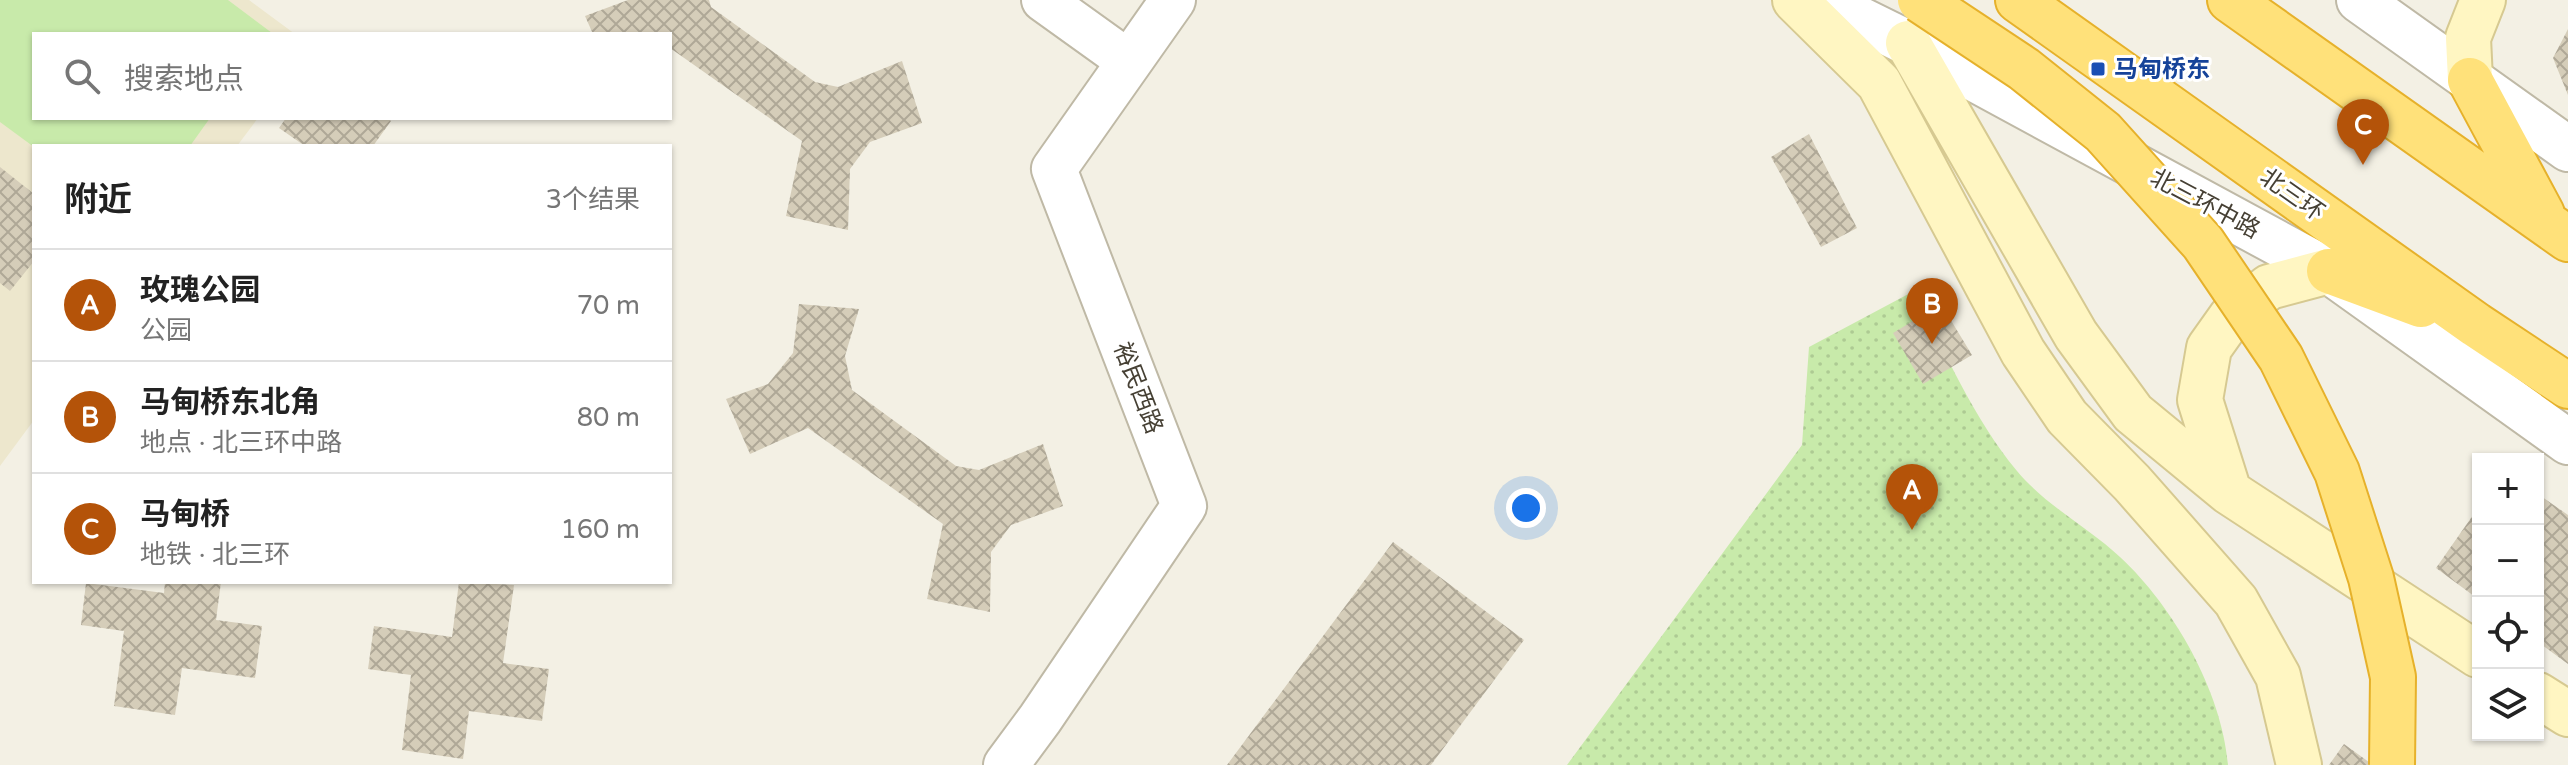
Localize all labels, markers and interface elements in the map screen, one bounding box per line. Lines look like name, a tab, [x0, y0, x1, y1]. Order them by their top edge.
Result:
search box	[32, 32, 672, 120]
icon: search	[60, 54, 104, 98]
place label: 马甸桥东	[2114, 55, 2210, 84]
marker: 马甸桥东	[2089, 60, 2107, 78]
text: 搜索地点	[124, 61, 244, 98]
pin: C	[2337, 99, 2389, 165]
street label: 北三环	[2254, 162, 2330, 228]
street label: 北三环中路	[2145, 163, 2265, 245]
text: 附近	[64, 180, 132, 221]
text: 3个结果	[546, 184, 640, 215]
text: 玫瑰公园	[140, 272, 260, 309]
pin: B	[1906, 278, 1958, 344]
text: A	[80, 290, 100, 321]
text: 70 m	[577, 290, 640, 321]
text: 公园	[140, 315, 192, 346]
street label: 裕民西路	[1107, 338, 1169, 438]
text: 马甸桥东北角	[140, 384, 320, 421]
text: B	[81, 402, 99, 433]
text: 80 m	[577, 402, 640, 433]
text: 地点 · 北三环中路	[140, 427, 342, 458]
map controls	[2472, 453, 2544, 741]
button: +	[2472, 453, 2544, 525]
pin: A	[1886, 464, 1938, 530]
your location	[1506, 488, 1546, 528]
text: 马甸桥	[140, 496, 230, 533]
text: C	[81, 514, 99, 545]
text: 160 m	[560, 514, 640, 545]
button: −	[2472, 525, 2544, 597]
text: 地铁 · 北三环	[140, 539, 290, 570]
button: locate	[2472, 597, 2544, 669]
button: layers	[2472, 669, 2544, 741]

